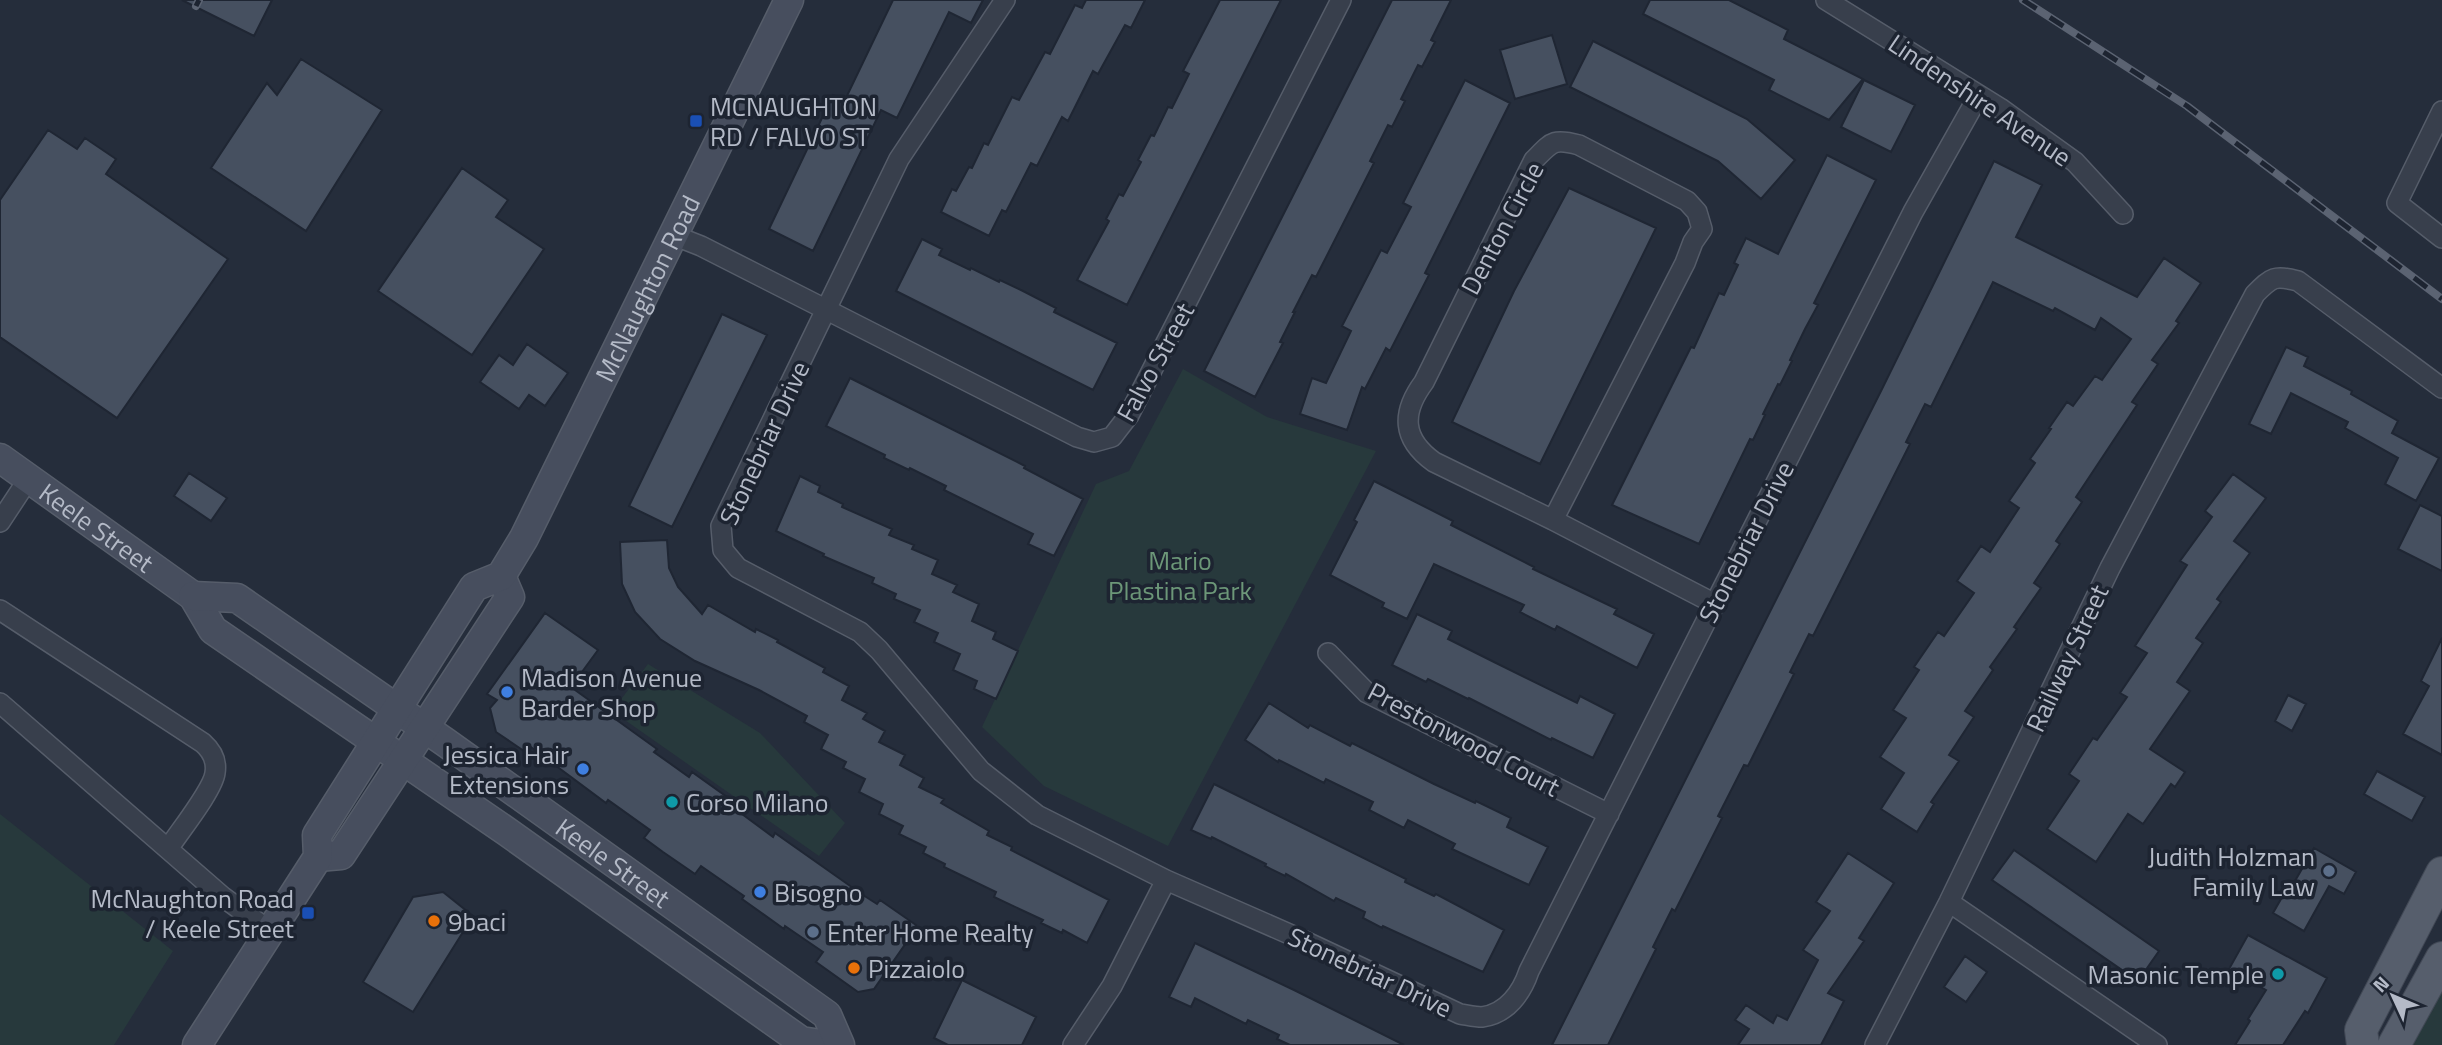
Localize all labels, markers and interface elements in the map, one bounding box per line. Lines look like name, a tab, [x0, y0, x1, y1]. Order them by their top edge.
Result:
street label: Lindenshire Avenue	[1881, 24, 2079, 176]
place label: MCNAUGHTON RD / FALVO ST	[710, 87, 877, 156]
marker: MCNAUGHTON RD / FALVO ST	[688, 113, 704, 129]
street label: Denton Circle	[1451, 155, 1553, 301]
street label: McNaughton Road	[584, 188, 709, 388]
street label: Falvo Street	[1106, 295, 1204, 429]
street label: Stonebriar Drive	[709, 355, 819, 531]
street label: Stonebriar Drive	[1688, 454, 1804, 630]
street label: Keele Street	[31, 473, 162, 582]
park label: Mario Plastina Park	[1108, 541, 1252, 610]
street label: Railway Street	[2016, 578, 2118, 738]
place label: Madison Avenue Barder Shop	[521, 658, 702, 727]
street label: Prestonwood Court	[1361, 672, 1567, 806]
marker: Madison Avenue Barder Shop	[499, 684, 515, 700]
place label: Jessica Hair Extensions	[443, 735, 569, 804]
marker: Jessica Hair Extensions	[575, 761, 591, 777]
place label: Corso Milano	[686, 783, 828, 822]
marker: Corso Milano	[664, 794, 680, 810]
street label: Keele Street	[548, 808, 679, 917]
place label: Judith Holzman Family Law	[2148, 837, 2315, 906]
marker: Judith Holzman Family Law	[2321, 863, 2337, 879]
place label: Bisogno	[774, 873, 863, 912]
place label: McNaughton Road / Keele Street	[90, 879, 294, 948]
marker: Bisogno	[752, 884, 768, 900]
place label: 9baci	[448, 902, 506, 941]
marker: McNaughton Road / Keele Street	[300, 905, 316, 921]
marker: 9baci	[426, 913, 442, 929]
place label: Enter Home Realty	[827, 913, 1034, 952]
street label: Stonebriar Drive	[1282, 917, 1458, 1027]
marker: Enter Home Realty	[805, 924, 821, 940]
place label: Pizzaiolo	[868, 949, 965, 988]
place label: Masonic Temple	[2088, 955, 2264, 994]
marker: Pizzaiolo	[846, 960, 862, 976]
north arrow	[2358, 961, 2428, 1031]
marker: Masonic Temple	[2270, 966, 2286, 982]
text: N	[2365, 969, 2395, 999]

